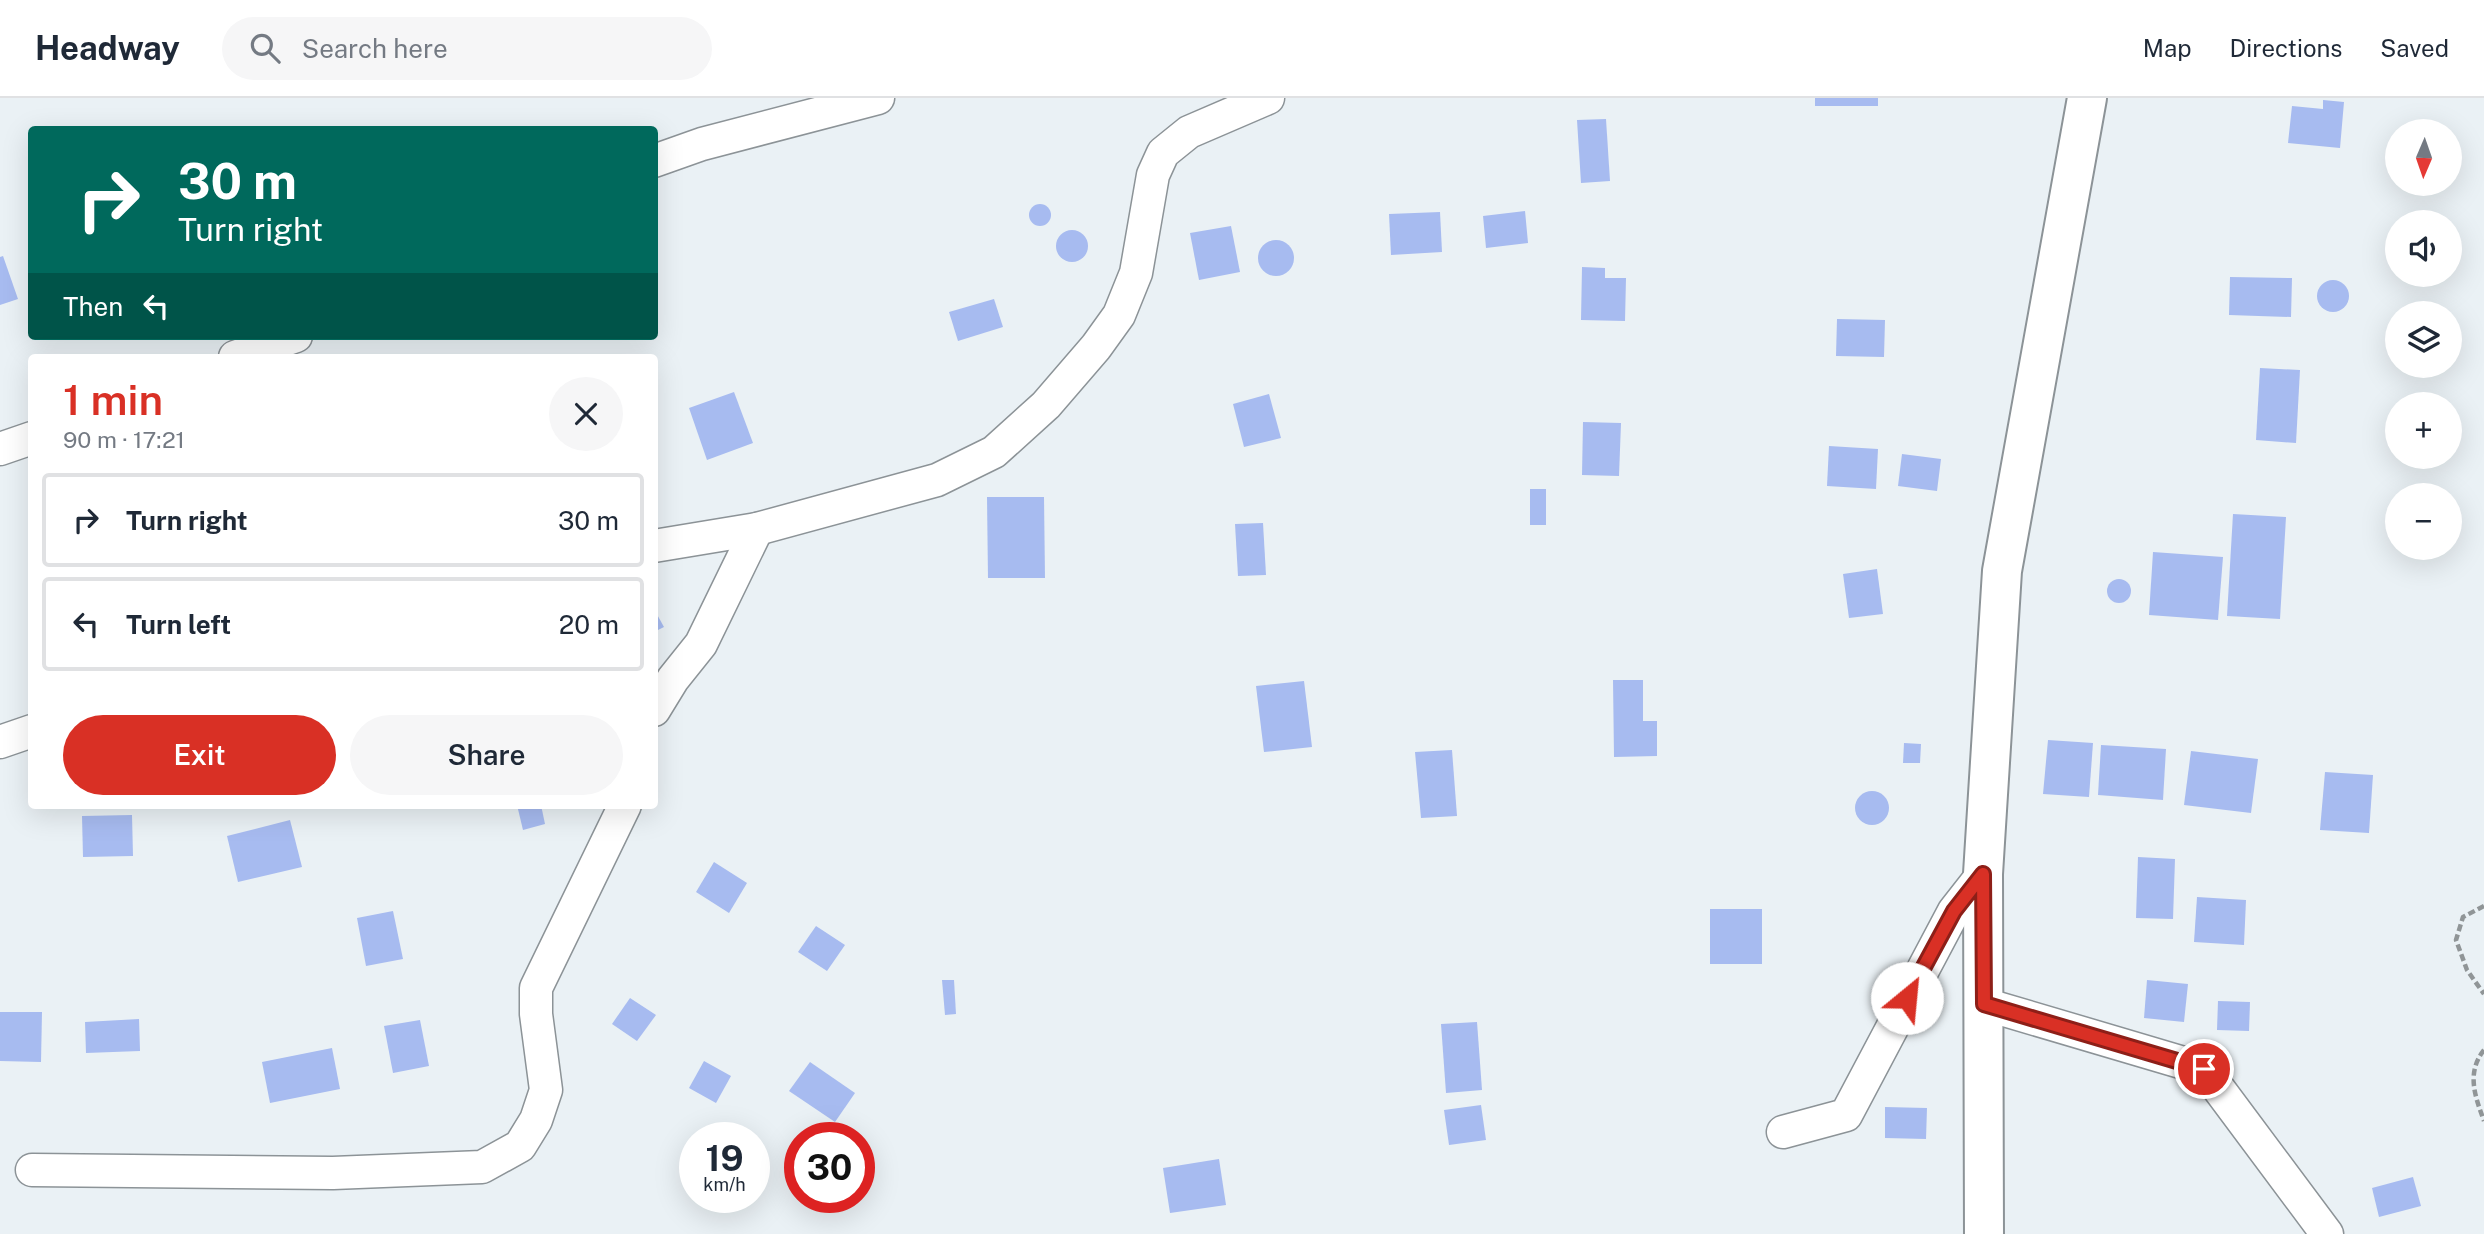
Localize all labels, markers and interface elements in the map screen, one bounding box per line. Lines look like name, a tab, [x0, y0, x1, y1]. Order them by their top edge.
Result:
search box	[222, 17, 712, 80]
text: Headway	[35, 29, 180, 67]
icon: search	[246, 29, 284, 67]
text: Search here	[302, 33, 448, 64]
text: Map	[2143, 34, 2192, 62]
text: Directions	[2230, 34, 2342, 62]
text: Saved	[2380, 34, 2449, 62]
north arrow	[2385, 119, 2462, 196]
map controls	[2385, 119, 2462, 560]
text: 30 m	[178, 152, 297, 210]
icon: right	[63, 154, 154, 245]
button: sound	[2385, 210, 2462, 287]
text: Turn right	[178, 211, 323, 248]
icon: left	[137, 287, 175, 325]
text: Then	[63, 291, 123, 322]
button: layers	[2385, 301, 2462, 378]
text: 1 min	[63, 375, 163, 424]
button: close	[549, 377, 623, 451]
button: +	[2385, 392, 2462, 469]
text: 90 m · 17:21	[63, 426, 185, 453]
button: −	[2385, 483, 2462, 560]
icon: right	[67, 501, 105, 539]
text: Turn right	[126, 505, 248, 536]
text: 30 m	[558, 505, 619, 536]
icon: left	[67, 605, 105, 643]
text: Turn left	[126, 609, 231, 640]
text: 20 m	[559, 609, 619, 640]
button: Exit	[63, 715, 336, 795]
button: Share	[350, 715, 623, 795]
position arrow	[1870, 961, 1944, 1035]
pin	[2174, 1039, 2234, 1099]
icon: arrive	[2185, 1050, 2223, 1088]
speed limit sign: 30	[784, 1122, 875, 1213]
text: 19	[705, 1138, 744, 1179]
text: km/h	[703, 1174, 746, 1195]

